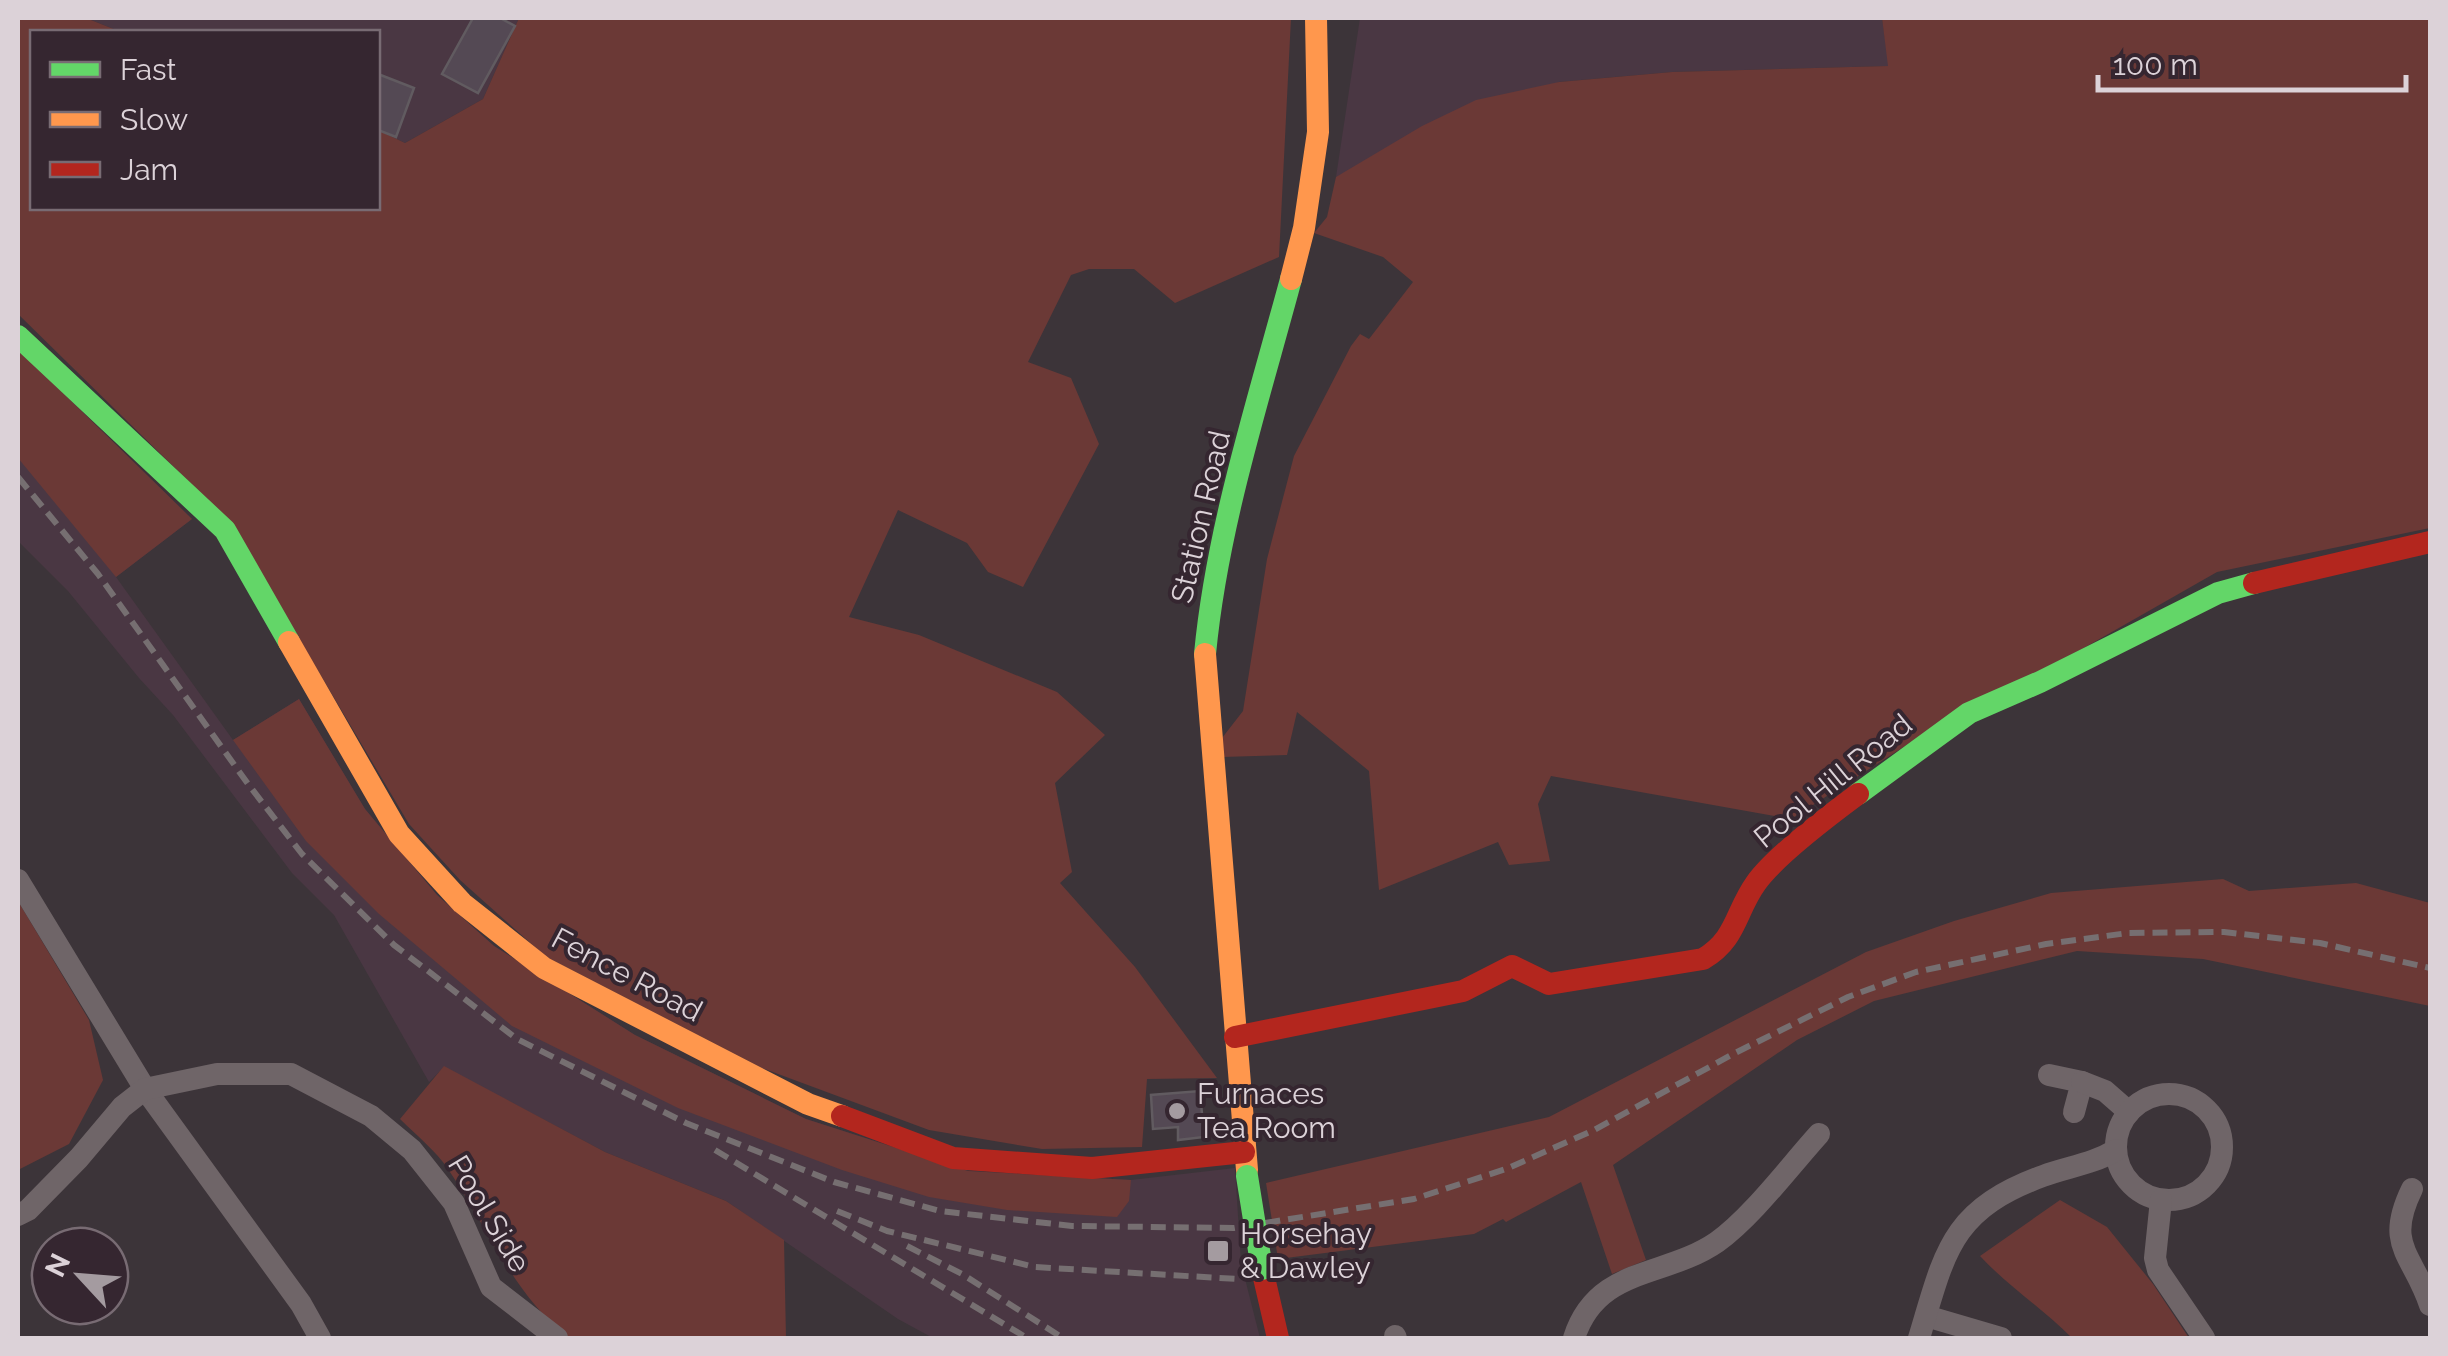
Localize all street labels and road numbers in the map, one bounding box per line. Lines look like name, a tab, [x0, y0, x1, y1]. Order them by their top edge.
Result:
street label: Station Road	[1164, 427, 1237, 606]
street label: Pool Hill Road	[1747, 706, 1919, 855]
street label: Fence Road	[546, 920, 708, 1029]
street label: Pool Side	[441, 1149, 538, 1278]

